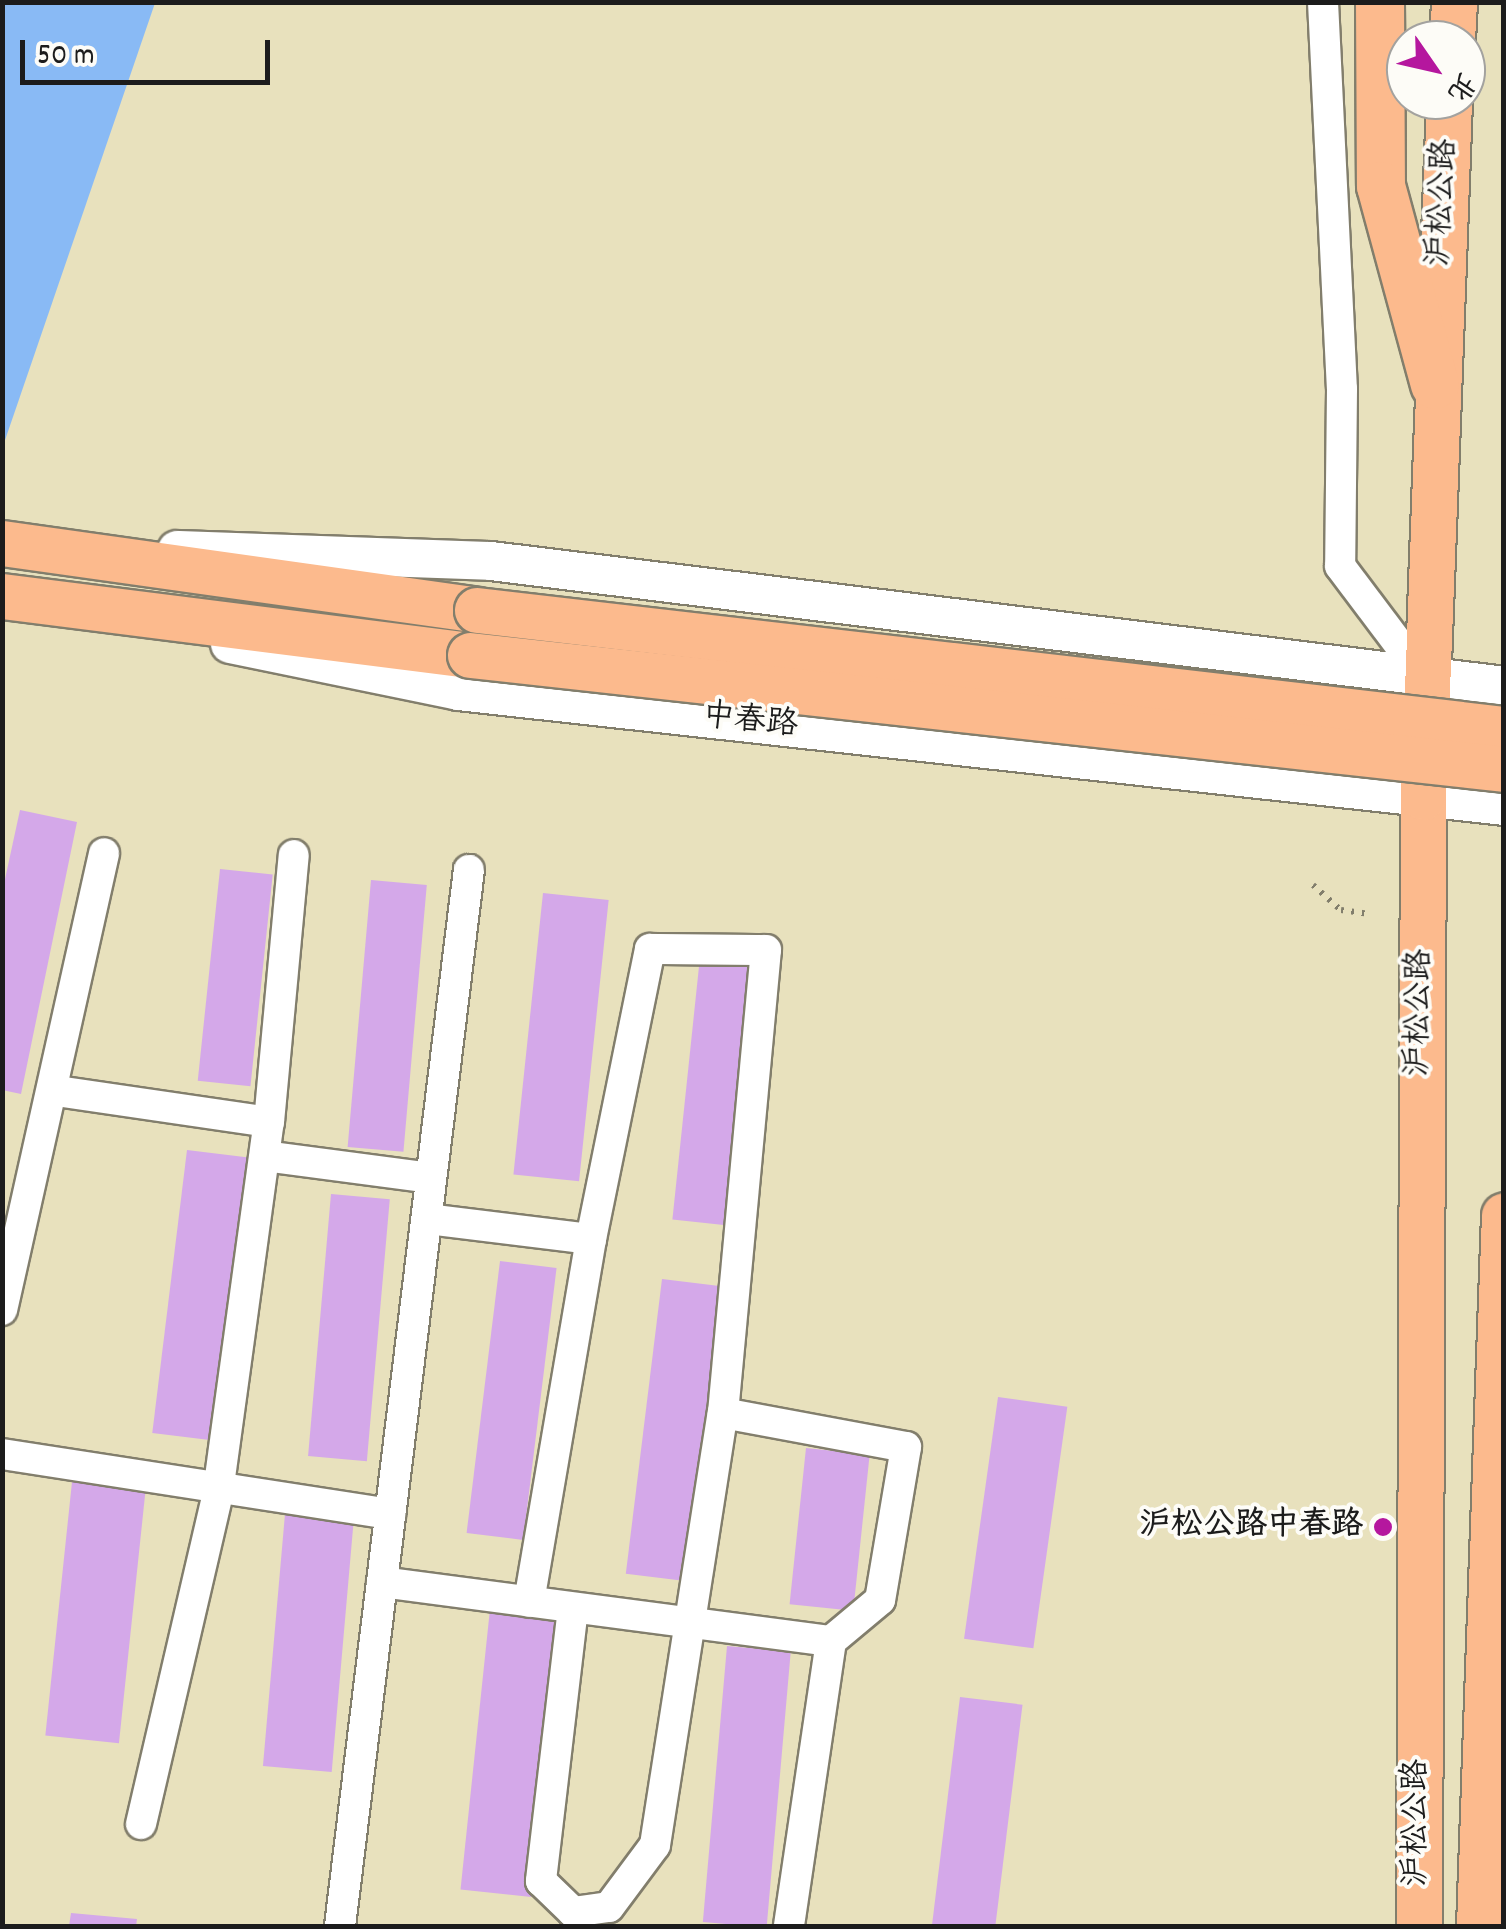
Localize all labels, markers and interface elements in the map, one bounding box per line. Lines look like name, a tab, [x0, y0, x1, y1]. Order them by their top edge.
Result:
scale bar	[25, 20, 275, 82]
north arrow	[1386, 20, 1486, 120]
text: 50 m	[37, 36, 95, 79]
text: 北	[1435, 63, 1484, 108]
street label: 沪松公路	[1421, 138, 1467, 268]
street label: 中春路	[700, 699, 800, 747]
street label: 沪松公路	[1401, 949, 1441, 1077]
place label: 沪松公路中春路	[1139, 1508, 1363, 1546]
marker: 沪松公路中春路	[1372, 1516, 1394, 1538]
street label: 沪松公路	[1399, 1759, 1437, 1887]

